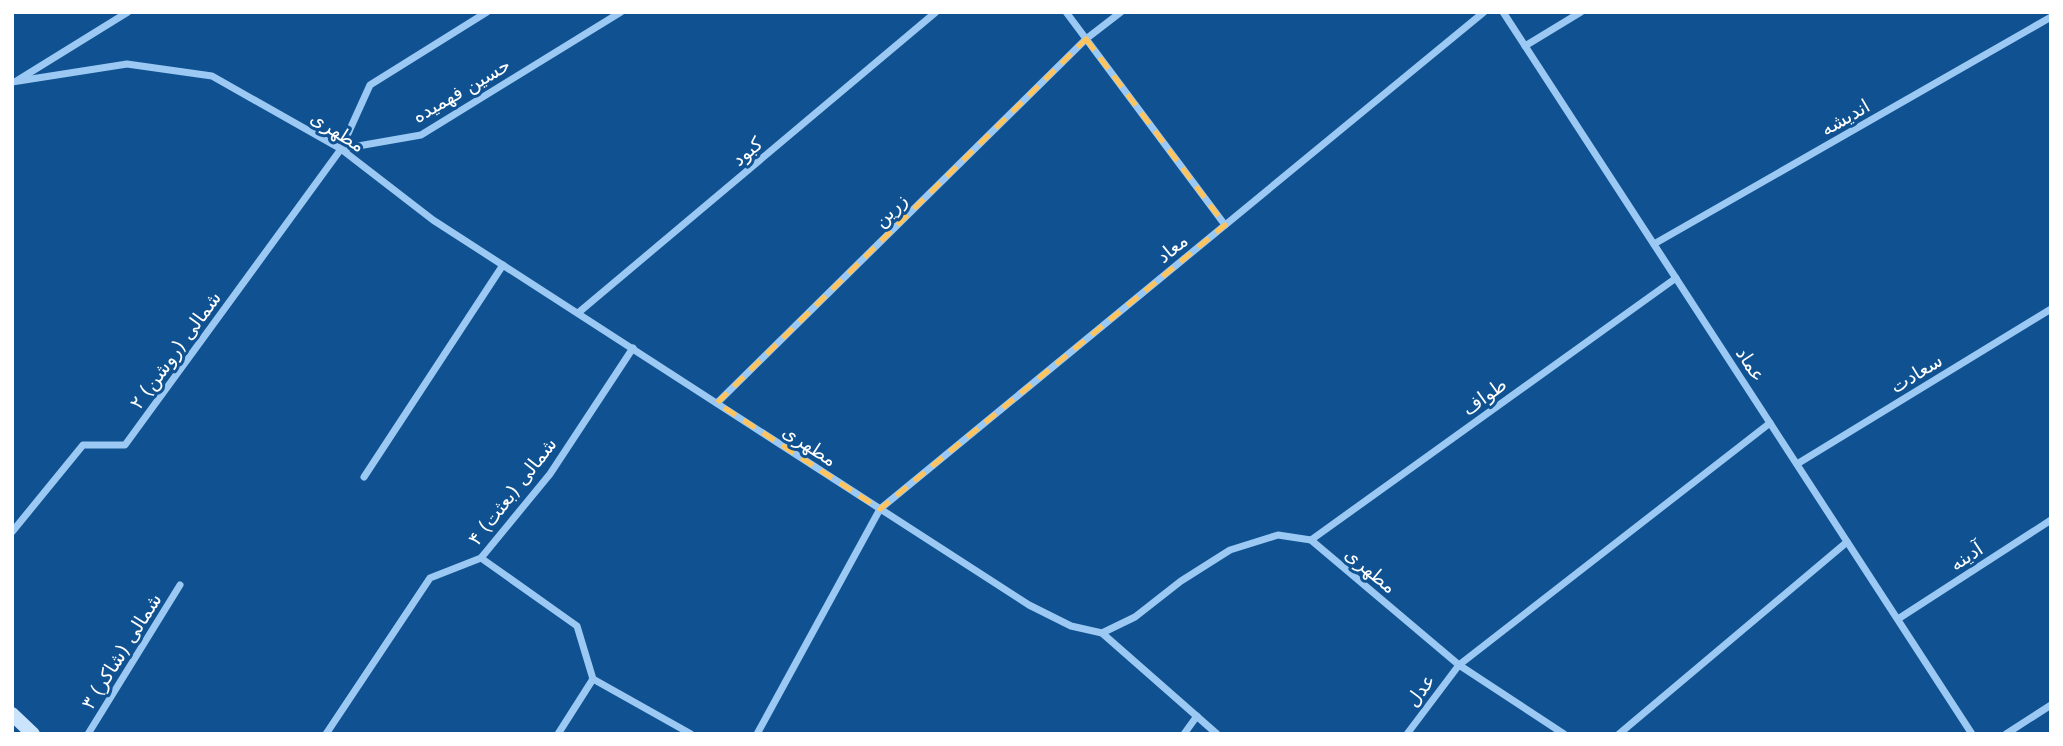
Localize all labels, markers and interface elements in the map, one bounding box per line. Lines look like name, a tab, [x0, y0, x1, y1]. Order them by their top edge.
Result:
street label: حسین فهمیده	[408, 53, 514, 128]
street label: اندیشه	[1817, 94, 1873, 140]
street label: مطهری	[306, 106, 369, 157]
street label: کبود	[727, 131, 768, 171]
street label: زرین	[869, 189, 912, 232]
street label: معاد	[1152, 229, 1192, 267]
street label: ۲ شمالی (روشن)	[125, 287, 226, 414]
street label: عماد	[1732, 343, 1770, 385]
street label: سعادت	[1886, 349, 1946, 397]
street label: طواف	[1457, 372, 1511, 420]
street label: مطهری	[778, 419, 841, 471]
street label: ۴ شمالی (بعثت)	[463, 433, 561, 549]
street label: آدینه	[1945, 536, 1987, 575]
street label: مطهری	[1340, 542, 1401, 598]
street label: ۳ شمالی (شاکر)	[77, 589, 166, 714]
street label: عدل	[1401, 669, 1439, 711]

